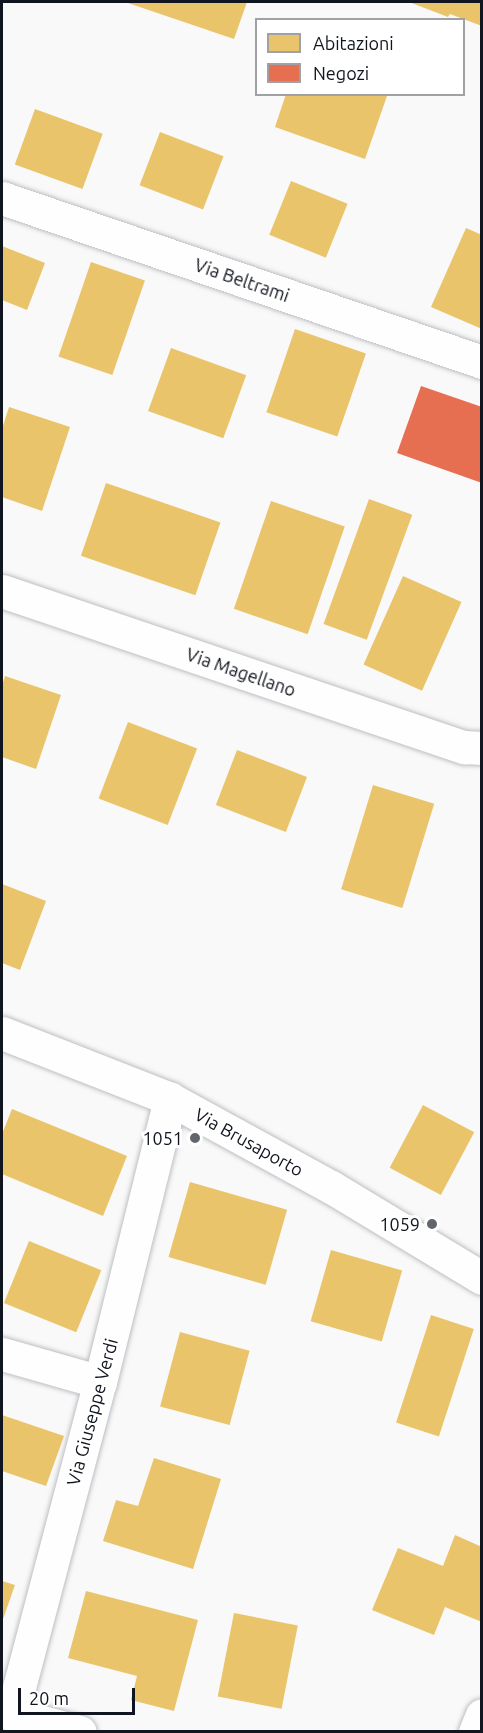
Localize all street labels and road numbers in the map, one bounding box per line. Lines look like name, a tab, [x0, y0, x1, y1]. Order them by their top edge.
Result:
street label: Via Beltrami	[192, 254, 292, 306]
street label: Via Magellano	[183, 643, 299, 701]
street label: Via Brusaporto	[191, 1103, 307, 1181]
street label: Via Giuseppe Verdi	[62, 1336, 122, 1488]

